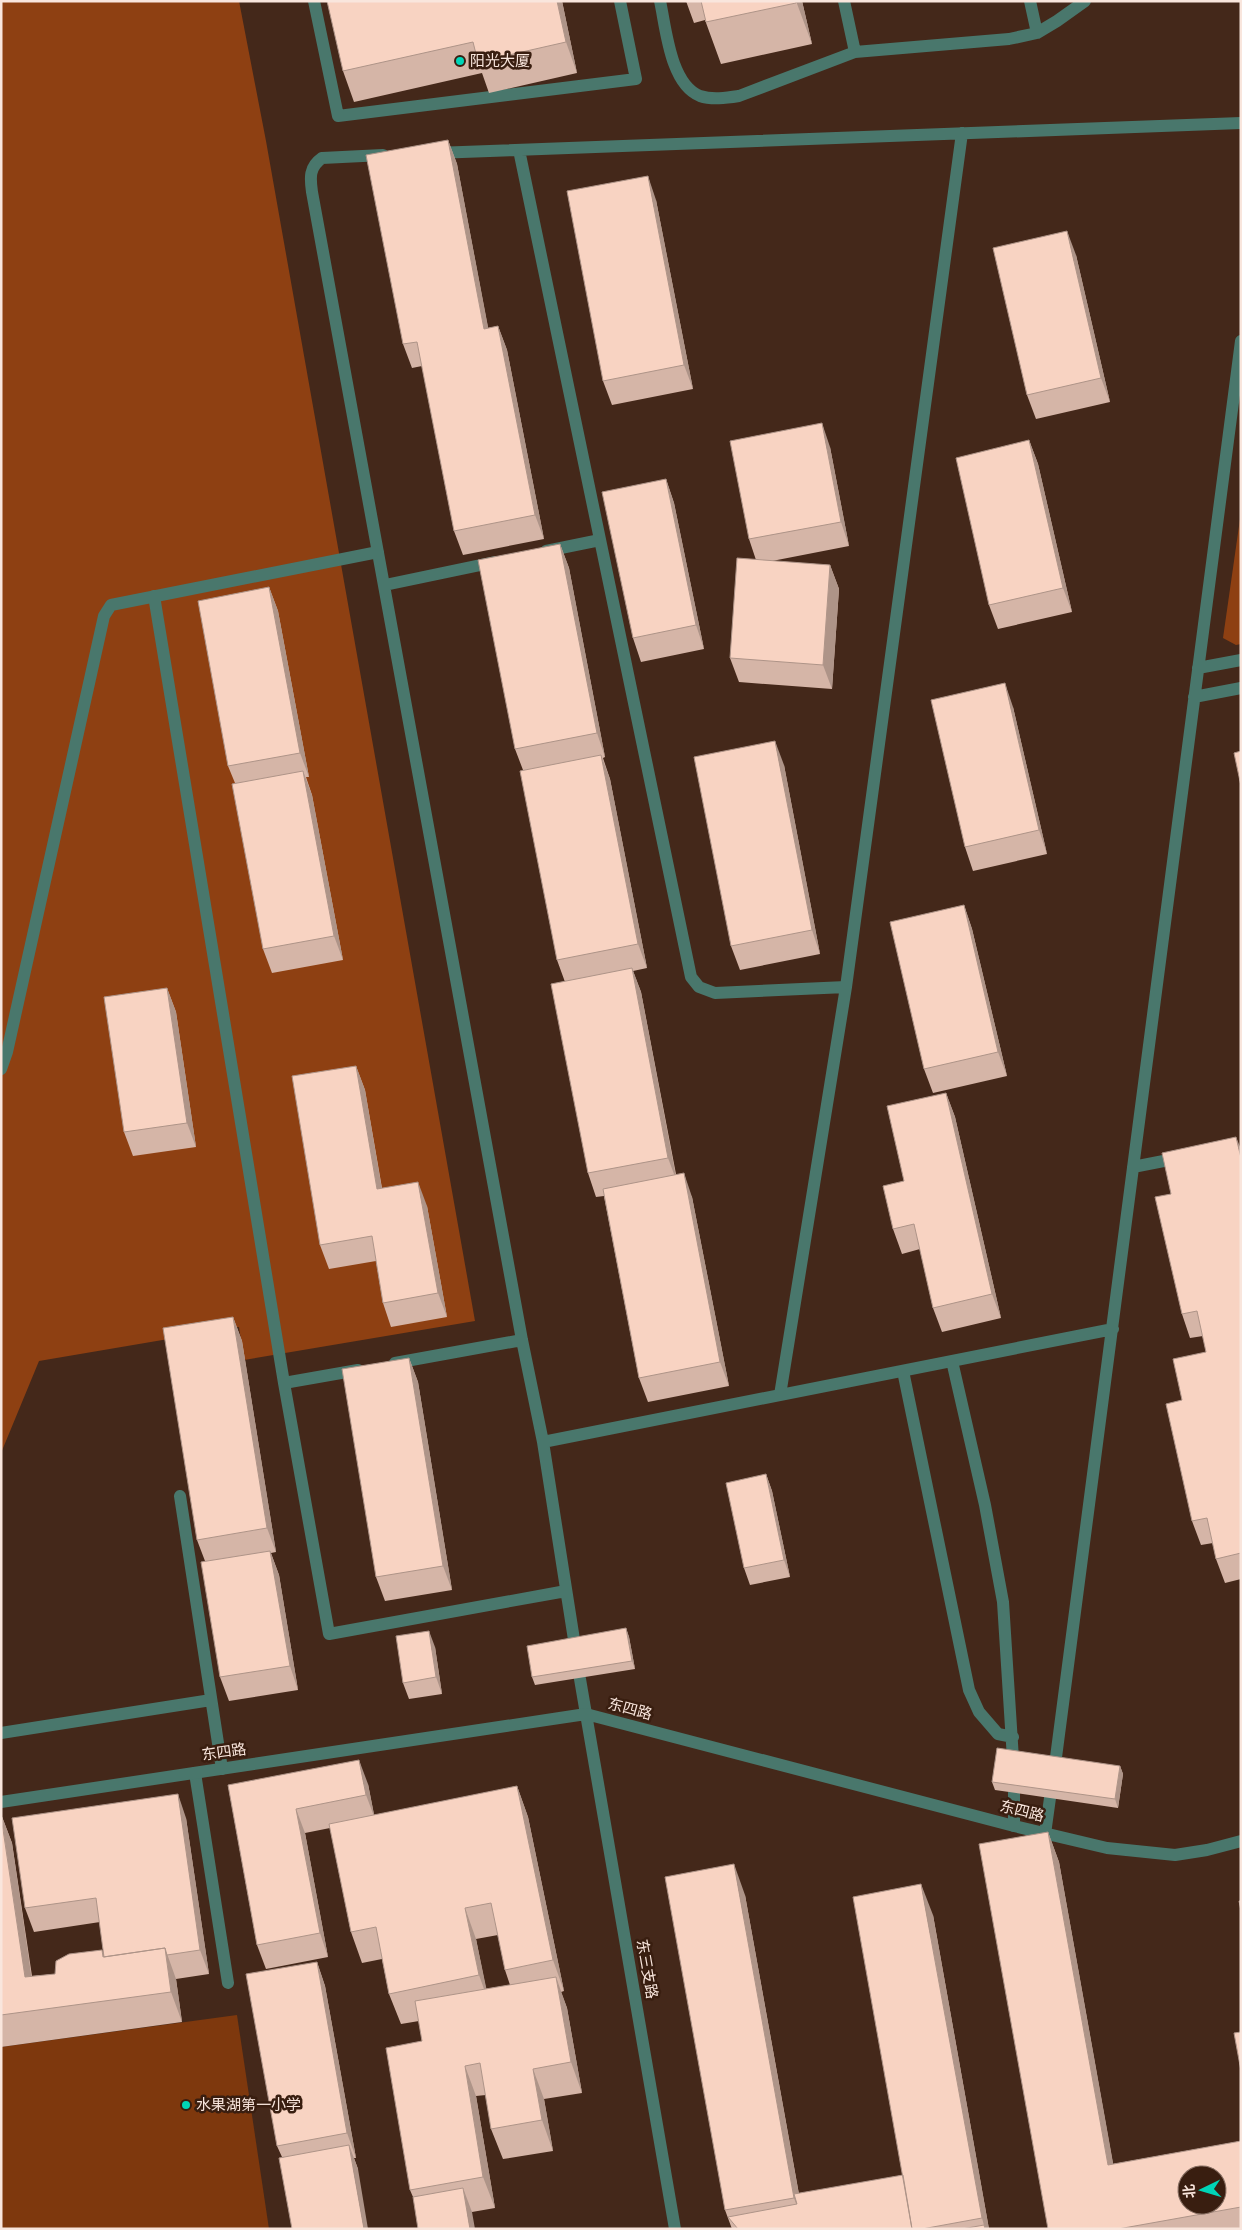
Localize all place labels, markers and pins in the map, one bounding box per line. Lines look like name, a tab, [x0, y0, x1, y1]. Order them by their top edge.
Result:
place label: 阳光大厦	[470, 49, 530, 70]
marker: 阳光大厦	[454, 55, 466, 67]
place label: 水果湖第一小学	[196, 2093, 301, 2114]
marker: 水果湖第一小学	[180, 2099, 192, 2111]

